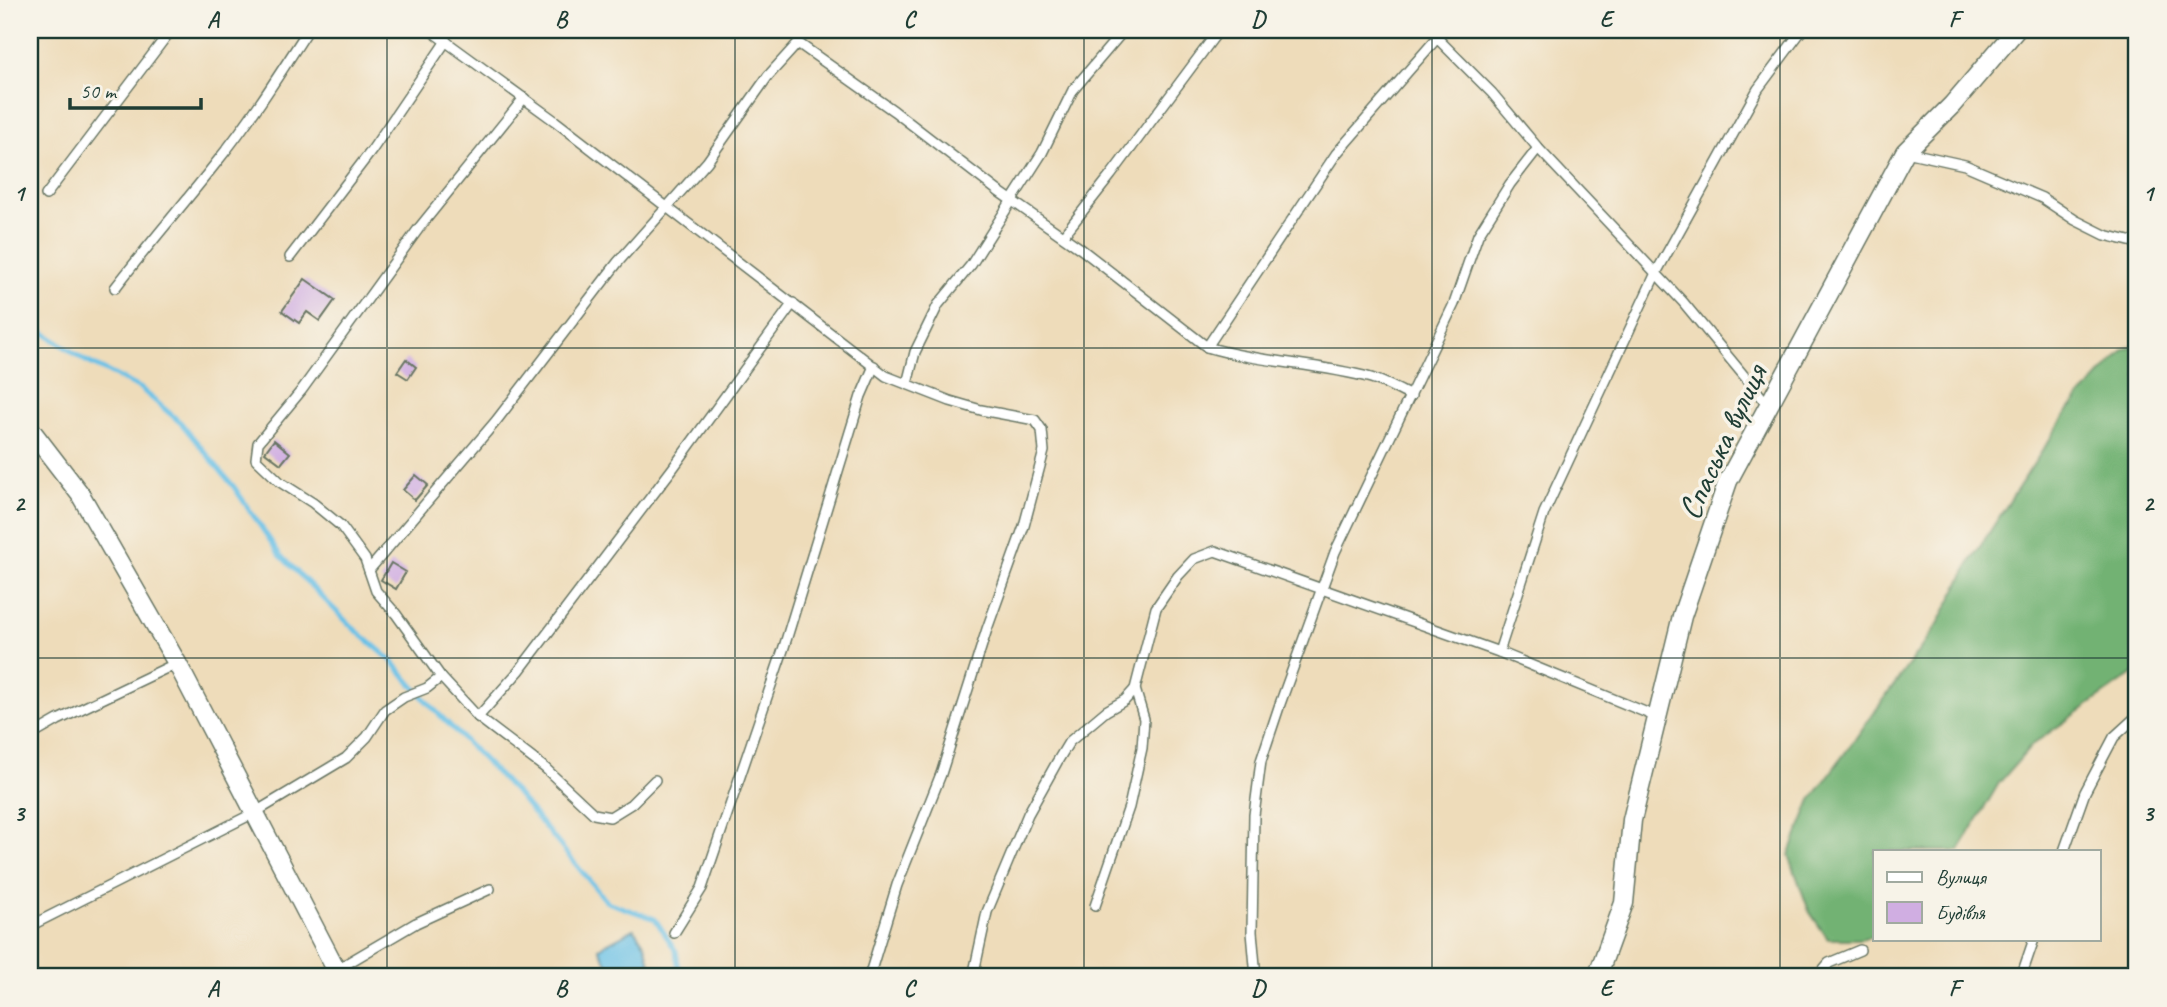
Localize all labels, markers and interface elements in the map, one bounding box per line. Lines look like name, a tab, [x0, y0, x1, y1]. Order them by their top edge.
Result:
text: A	[207, 5, 221, 34]
text: B	[555, 5, 569, 34]
text: C	[904, 5, 918, 34]
text: D	[1251, 5, 1267, 34]
text: E	[1600, 5, 1616, 34]
text: F	[1949, 5, 1965, 34]
scale bar	[70, 66, 201, 110]
text: 50 m	[80, 78, 118, 104]
text: 1	[14, 179, 27, 208]
text: 1	[2143, 179, 2156, 208]
street label: Спаська вулиця	[1668, 356, 1777, 526]
text: 2	[14, 489, 27, 518]
text: 2	[2143, 489, 2156, 518]
text: 3	[14, 799, 27, 828]
text: 3	[2143, 799, 2156, 828]
legend	[1873, 850, 2100, 940]
text: Вулиця	[1936, 864, 1987, 890]
text: Будівля	[1936, 900, 1986, 926]
text: A	[207, 974, 221, 1003]
text: B	[555, 974, 569, 1003]
text: C	[904, 974, 918, 1003]
text: D	[1251, 974, 1267, 1003]
text: E	[1600, 974, 1616, 1003]
text: F	[1949, 974, 1965, 1003]

